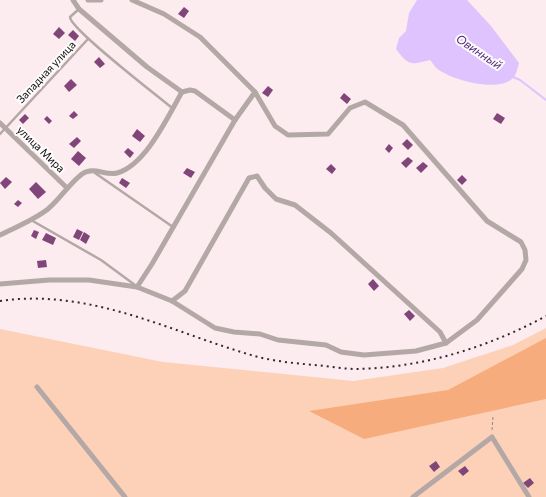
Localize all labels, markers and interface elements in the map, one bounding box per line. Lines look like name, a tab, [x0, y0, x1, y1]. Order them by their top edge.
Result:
water label: Овинный	[454, 31, 505, 72]
street label: Западная улица	[13, 38, 78, 105]
street label: улица Мира	[15, 123, 68, 175]

